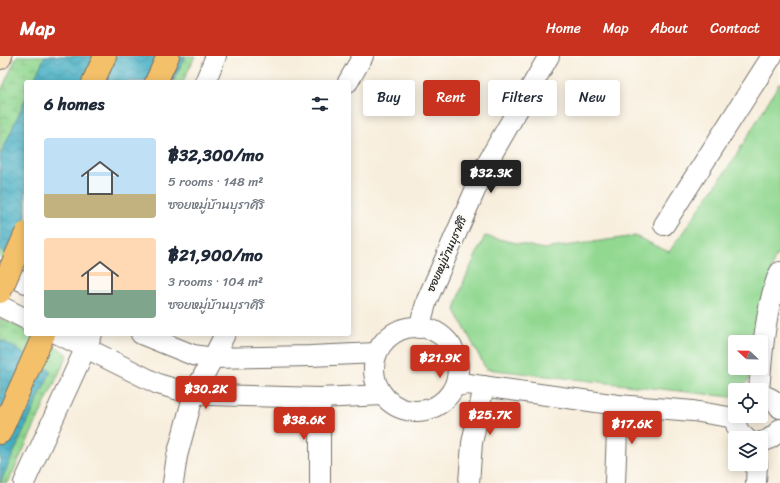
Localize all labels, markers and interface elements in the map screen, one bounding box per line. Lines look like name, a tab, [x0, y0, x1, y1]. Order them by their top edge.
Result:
text: Map	[20, 12, 55, 45]
text: Home	[546, 16, 581, 41]
text: Map	[603, 16, 629, 41]
text: About	[651, 16, 688, 41]
text: Contact	[710, 16, 760, 41]
chip: Buy	[363, 80, 415, 116]
chip: Rent	[423, 80, 480, 116]
chip: Filters	[488, 80, 557, 116]
chip: New	[565, 80, 620, 116]
text: 6 homes	[44, 89, 104, 119]
icon: filters	[309, 93, 331, 115]
text: ฿32,300/mo	[168, 140, 264, 170]
icon: home	[76, 154, 124, 202]
pin: ฿32.3K	[458, 160, 524, 194]
text: ฿32.3K	[470, 161, 512, 184]
text: 5 rooms · 148 m²	[168, 170, 263, 193]
text: ซอยหมู่บ้านบุราศิริ	[168, 193, 264, 216]
street label: ซอยหมู่บ้านบุราศิริ	[422, 212, 473, 295]
text: ฿21,900/mo	[168, 240, 263, 270]
icon: home	[76, 254, 124, 302]
text: 3 rooms · 104 m²	[168, 270, 263, 293]
text: ซอยหมู่บ้านบุราศิริ	[168, 293, 264, 316]
north arrow	[728, 335, 768, 375]
map controls	[728, 335, 768, 471]
pin: ฿21.9K	[407, 345, 473, 379]
text: ฿21.9K	[419, 346, 461, 369]
pin: ฿30.2K	[173, 376, 239, 410]
text: ฿30.2K	[184, 377, 228, 400]
button: locate	[728, 383, 768, 423]
pin: ฿25.7K	[457, 402, 523, 436]
text: ฿25.7K	[468, 403, 512, 426]
pin: ฿38.6K	[271, 407, 337, 441]
text: ฿38.6K	[283, 408, 325, 431]
pin: ฿17.6K	[599, 411, 665, 445]
text: ฿17.6K	[612, 412, 652, 435]
button: layers	[728, 431, 768, 471]

